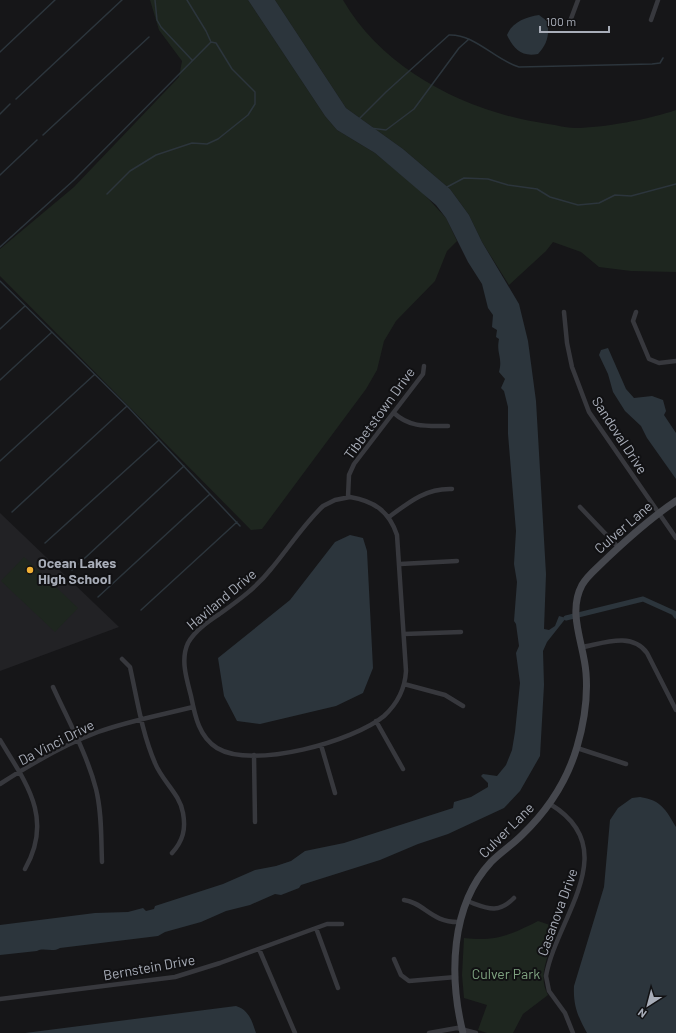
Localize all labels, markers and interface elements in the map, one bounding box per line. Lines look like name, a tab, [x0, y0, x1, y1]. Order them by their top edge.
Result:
scale bar	[540, 8, 609, 34]
text: 100 m	[546, 14, 576, 28]
street label: Tibbetstown Drive	[340, 364, 418, 462]
street label: Sandoval Drive	[589, 393, 651, 477]
street label: Culver Lane	[591, 497, 655, 557]
place label: Ocean Lakes High School	[38, 554, 116, 587]
marker: Ocean Lakes High School	[25, 565, 35, 575]
street label: Haviland Drive	[183, 565, 259, 633]
street label: Da Vinci Drive	[15, 716, 97, 768]
street label: Culver Lane	[475, 799, 537, 861]
street label: Casanova Drive	[533, 866, 581, 958]
street label: Bernstein Drive	[102, 951, 196, 983]
park label: Culver Park	[472, 965, 540, 982]
north arrow	[628, 985, 668, 1025]
text: N	[635, 1006, 649, 1021]

